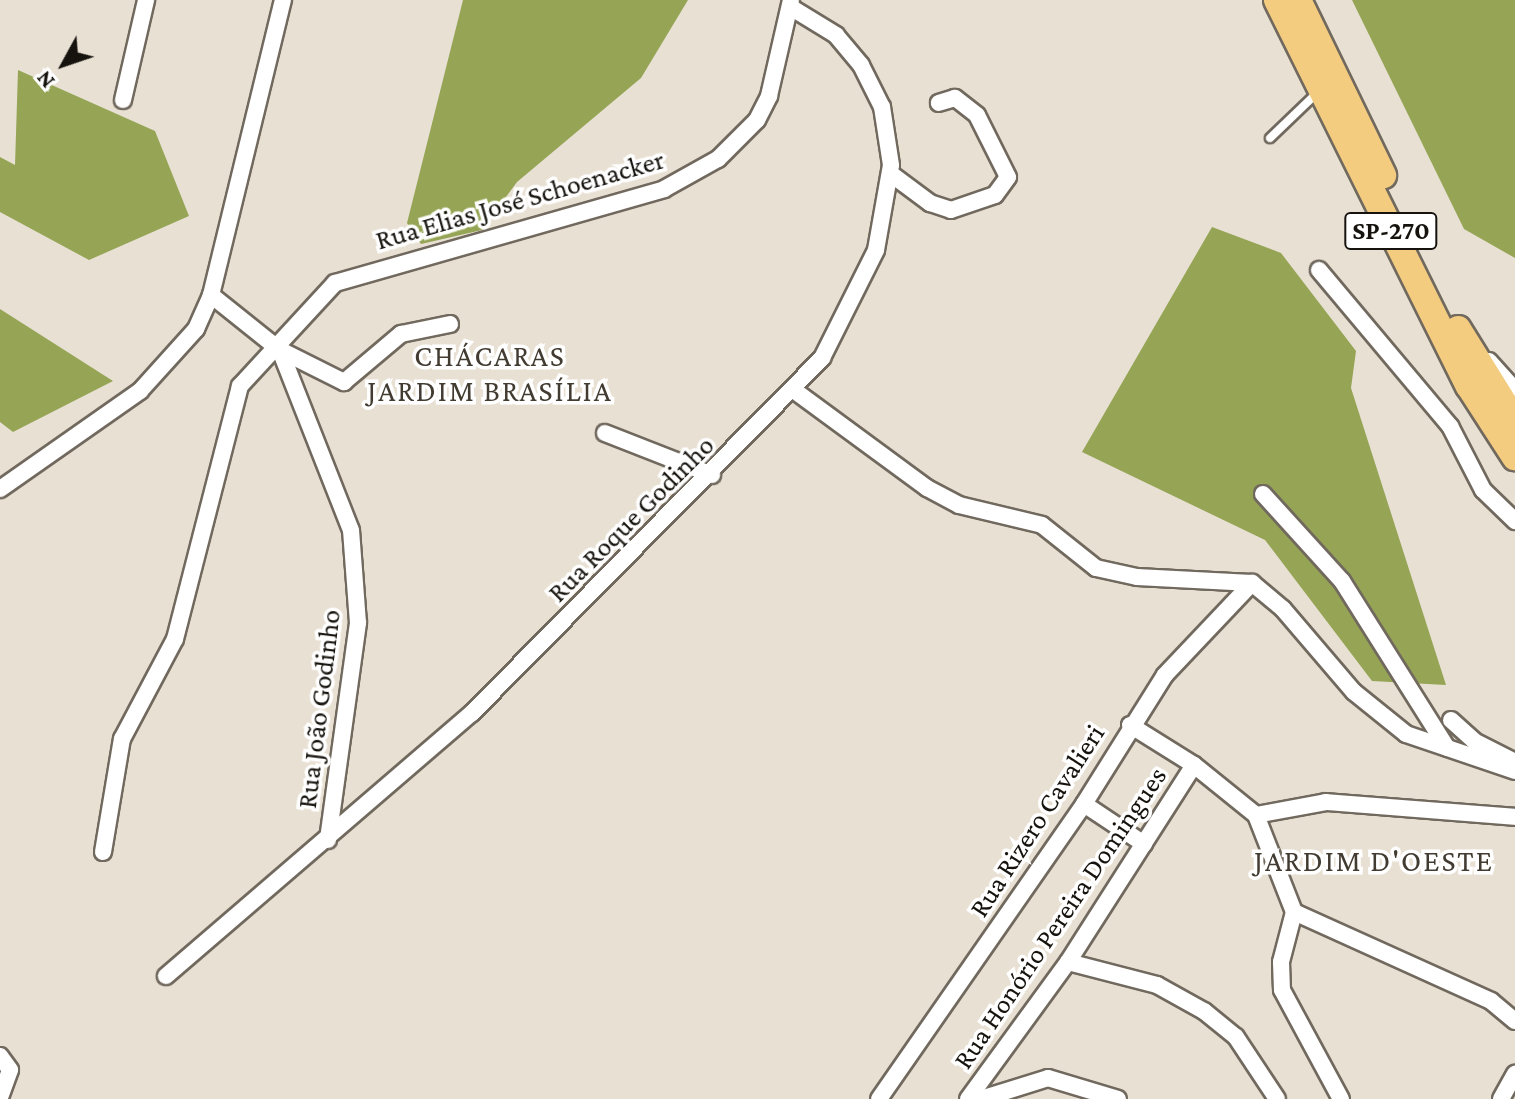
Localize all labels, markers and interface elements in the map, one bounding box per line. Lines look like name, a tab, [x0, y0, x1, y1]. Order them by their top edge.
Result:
north arrow	[24, 24, 104, 104]
text: N	[31, 66, 60, 94]
street label: Rua Elias José Schoenacker	[372, 143, 668, 257]
road number: SP-270	[1343, 209, 1439, 253]
district label: CHÁCARAS JARDIM BRASÍLIA	[367, 338, 613, 408]
street label: Rua Roque Godinho	[541, 429, 721, 609]
street label: Rua João Godinho	[290, 608, 348, 810]
street label: Rua Rizero Cavalieri	[962, 718, 1112, 924]
street label: Rua Honório Pereira Domingues	[946, 760, 1174, 1076]
district label: JARDIM D'OESTE	[1254, 843, 1494, 879]

